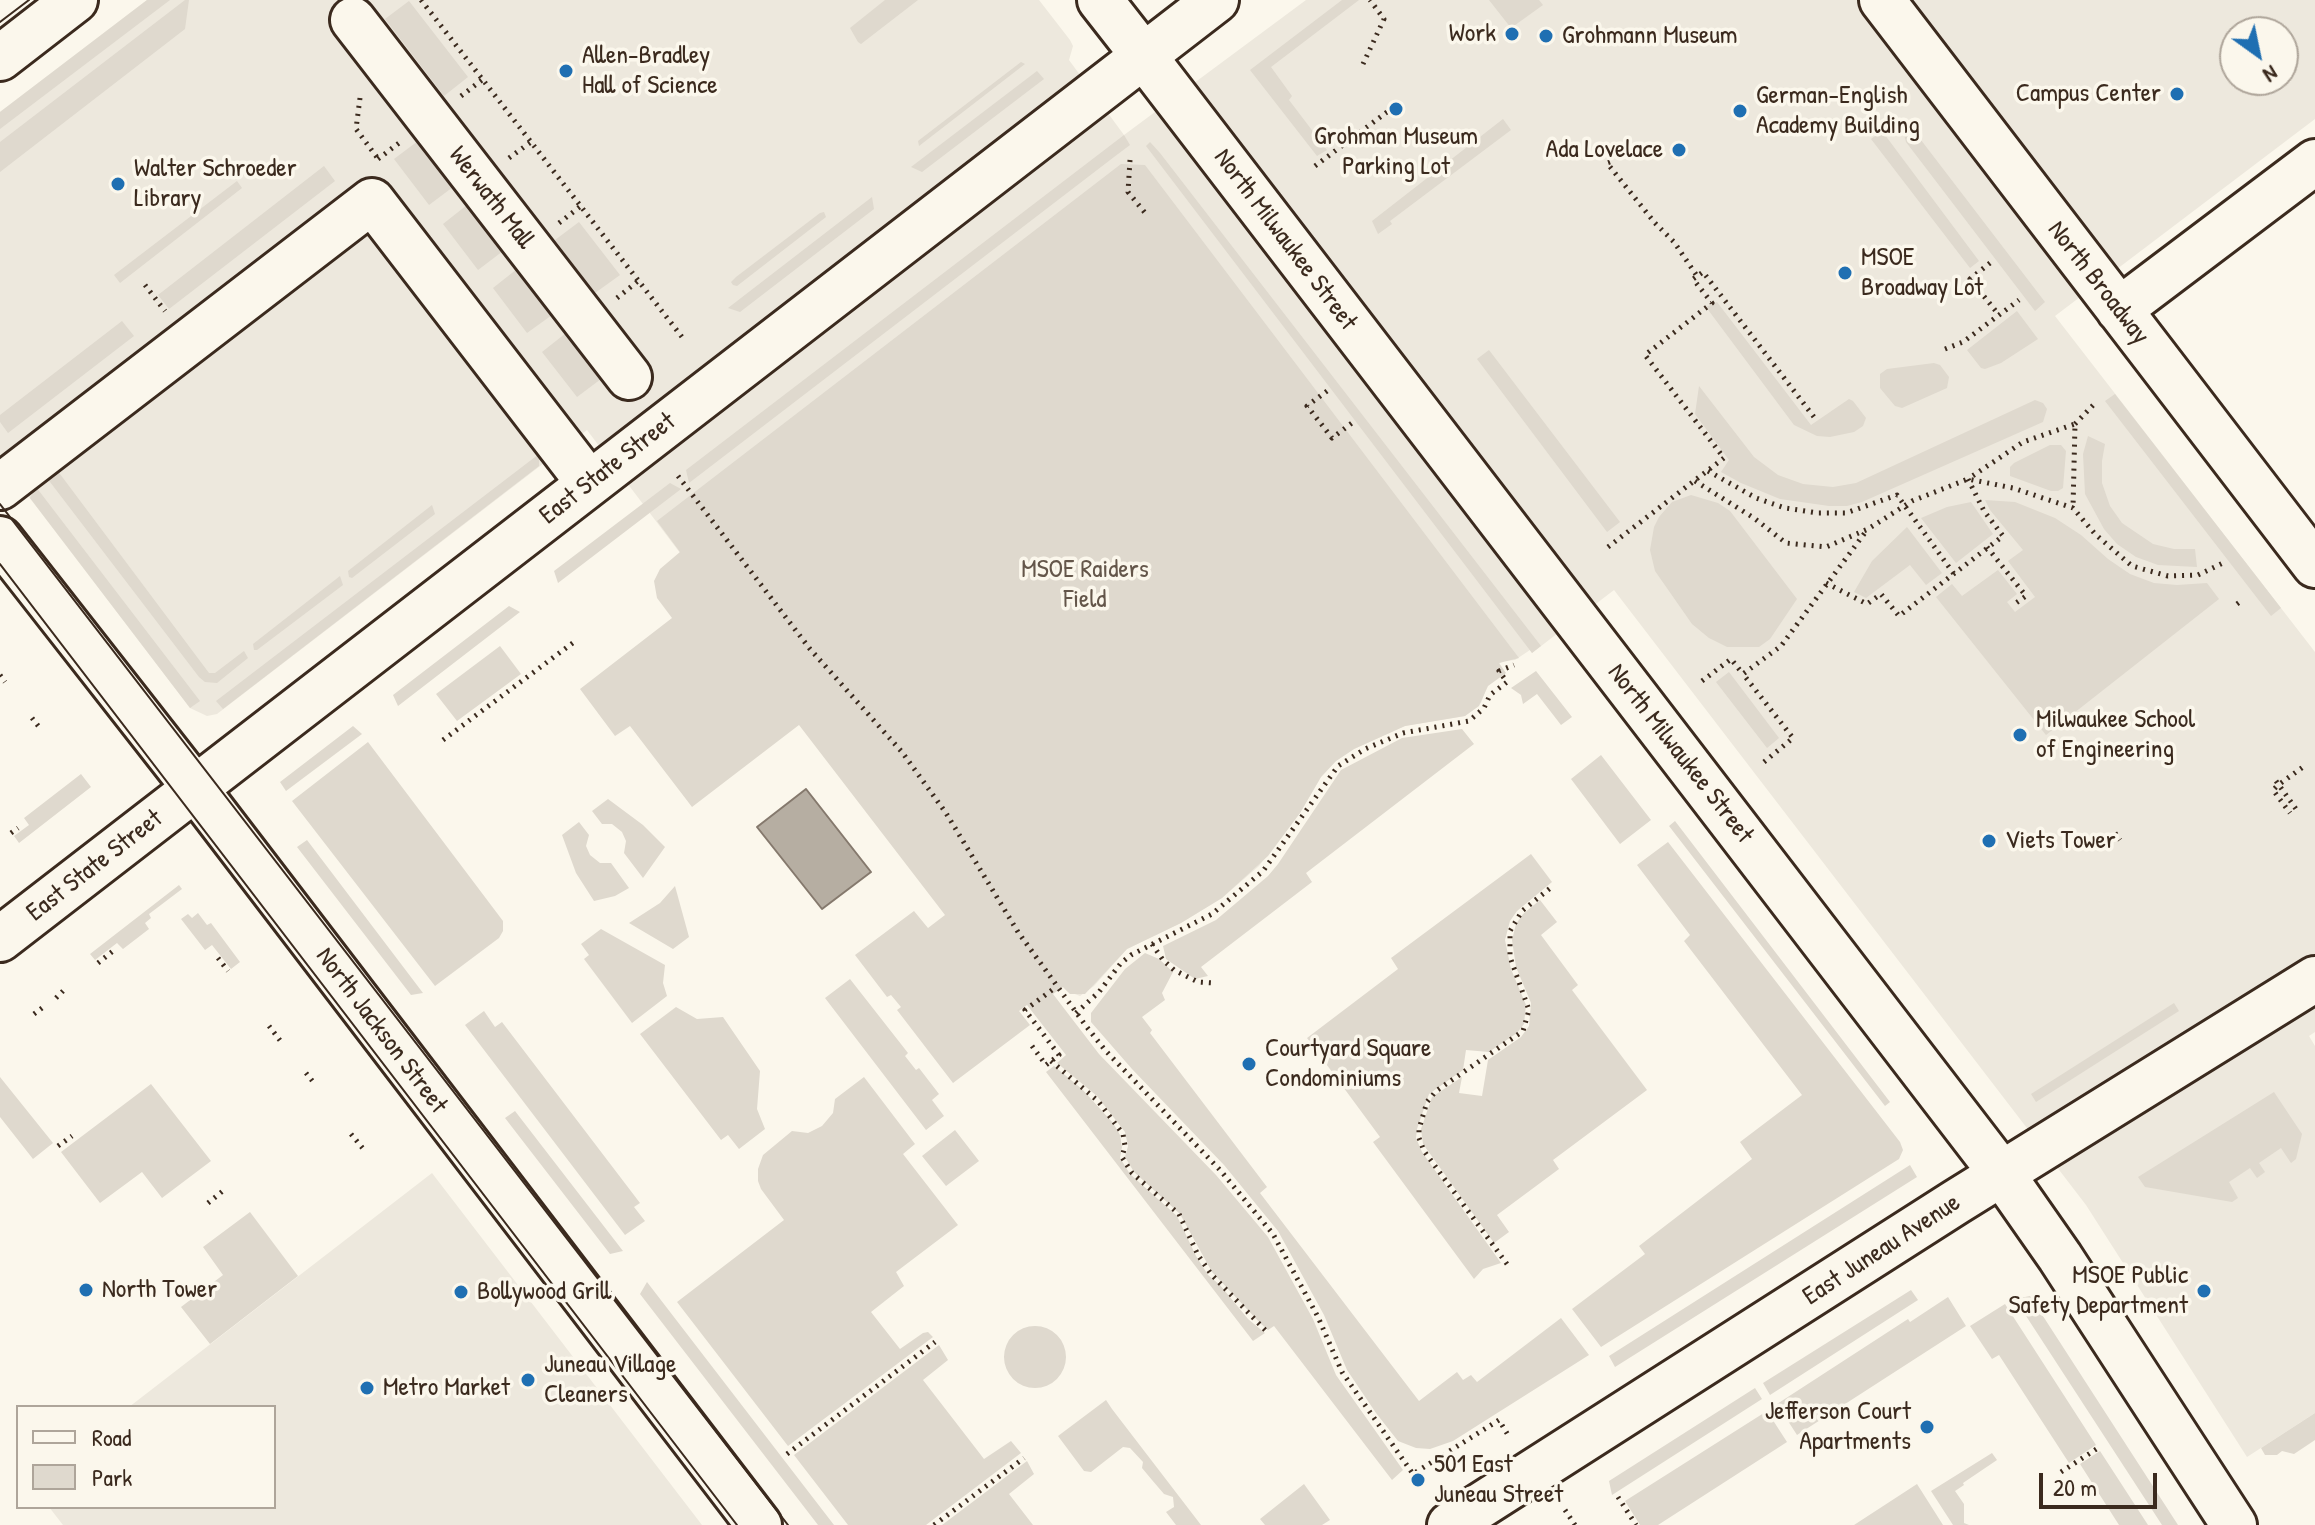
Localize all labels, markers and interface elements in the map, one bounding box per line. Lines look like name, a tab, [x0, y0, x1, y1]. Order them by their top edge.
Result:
north arrow	[2219, 16, 2299, 96]
place label: Work	[1449, 18, 1496, 50]
place label: Grohmann Museum	[1562, 20, 1738, 52]
marker: Work	[1503, 25, 1521, 43]
marker: Grohmann Museum	[1537, 27, 1555, 45]
place label: Allen-Bradley Hall of Science	[582, 40, 718, 102]
text: N	[2258, 59, 2284, 90]
marker: Allen-Bradley Hall of Science	[557, 62, 575, 80]
place label: Campus Center	[2016, 78, 2161, 110]
place label: German-English Academy Building	[1756, 80, 1920, 142]
marker: Campus Center	[2168, 85, 2186, 103]
marker: Grohman Museum Parking Lot	[1387, 100, 1405, 118]
marker: German-English Academy Building	[1731, 102, 1749, 120]
place label: Grohman Museum Parking Lot	[1314, 121, 1478, 182]
place label: Ada Lovelace	[1546, 134, 1663, 166]
street label: Werwath Mall	[441, 141, 541, 255]
marker: Ada Lovelace	[1670, 141, 1688, 159]
street label: North Milwaukee Street	[1207, 143, 1363, 337]
place label: Walter Schroeder Library	[134, 153, 297, 214]
marker: Walter Schroeder Library	[109, 175, 127, 193]
street label: North Broadway	[2040, 215, 2156, 351]
place label: MSOE Broadway Lot	[1861, 242, 1983, 304]
marker: MSOE Broadway Lot	[1836, 264, 1854, 282]
street label: East State Street	[534, 406, 682, 532]
park label: MSOE Raiders Field	[1021, 554, 1149, 616]
street label: North Milwaukee Street	[1600, 658, 1760, 850]
place label: Milwaukee School of Engineering	[2036, 704, 2195, 766]
marker: Milwaukee School of Engineering	[2011, 726, 2029, 744]
street label: East State Street	[21, 803, 169, 929]
place label: Viets Tower	[2005, 825, 2116, 857]
marker: Viets Tower	[1980, 832, 1998, 850]
street label: North Jackson Street	[308, 942, 454, 1120]
place label: Courtyard Square Condominiums	[1265, 1033, 1431, 1094]
marker: Courtyard Square Condominiums	[1240, 1055, 1258, 1073]
street label: East Juneau Avenue	[1798, 1188, 1966, 1312]
place label: MSOE Public Safety Department	[2009, 1260, 2188, 1322]
place label: North Tower	[102, 1274, 217, 1306]
place label: Bollywood Grill	[477, 1276, 611, 1308]
marker: North Tower	[77, 1281, 95, 1299]
marker: MSOE Public Safety Department	[2195, 1282, 2213, 1300]
marker: Bollywood Grill	[452, 1283, 470, 1301]
place label: Juneau Village Cleaners	[544, 1349, 676, 1410]
marker: Juneau Village Cleaners	[519, 1371, 537, 1389]
place label: Metro Market	[383, 1372, 510, 1404]
marker: Metro Market	[358, 1379, 376, 1397]
place label: Jefferson Court Apartments	[1765, 1396, 1911, 1458]
legend	[16, 1405, 276, 1509]
marker: Jefferson Court Apartments	[1918, 1418, 1936, 1436]
text: Road	[92, 1421, 131, 1453]
place label: 501 East Juneau Street	[1434, 1449, 1563, 1510]
scale bar	[2043, 1457, 2161, 1507]
text: Park	[92, 1461, 132, 1493]
marker: 501 East Juneau Street	[1409, 1471, 1427, 1489]
text: 20 m	[2053, 1471, 2097, 1503]

